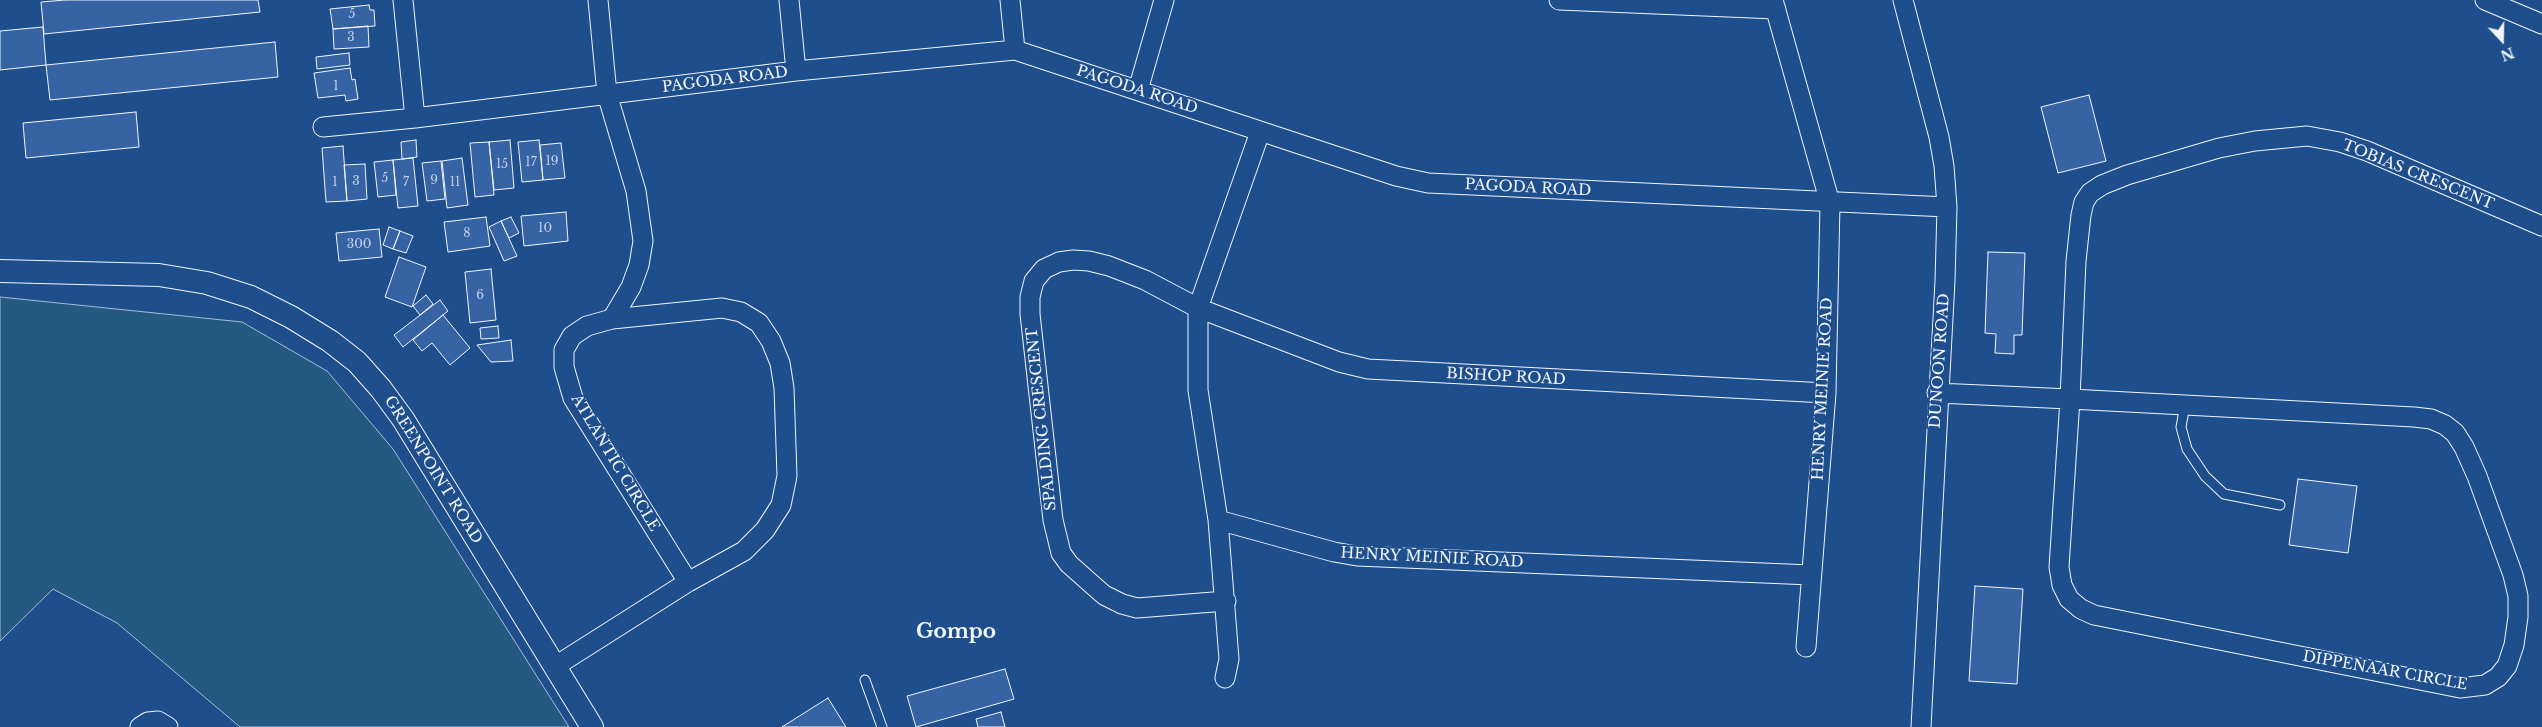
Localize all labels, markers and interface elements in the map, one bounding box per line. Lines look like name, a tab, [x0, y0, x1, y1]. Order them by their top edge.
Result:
house number: 5	[349, 8, 355, 22]
north arrow	[2477, 15, 2527, 65]
house number: 3	[347, 31, 355, 45]
text: N	[2498, 43, 2517, 65]
street label: PAGODA ROAD	[1074, 62, 1200, 118]
street label: PAGODA ROAD	[661, 63, 789, 97]
house number: 1	[333, 80, 339, 94]
street label: TOBIAS CRESCENT	[2340, 136, 2496, 214]
house number: 19	[545, 155, 559, 169]
house number: 17	[525, 156, 537, 170]
house number: 15	[496, 158, 508, 172]
house number: 5	[382, 172, 388, 186]
house number: 9	[430, 174, 438, 188]
house number: 3	[352, 175, 360, 189]
house number: 1	[332, 176, 338, 190]
house number: 7	[403, 176, 409, 190]
house number: 11	[450, 176, 460, 190]
street label: PAGODA ROAD	[1464, 176, 1592, 200]
house number: 10	[538, 222, 552, 236]
house number: 8	[463, 227, 471, 241]
house number: 300	[347, 238, 371, 252]
house number: 6	[476, 289, 484, 303]
street label: DUNOON ROAD	[1926, 293, 1954, 429]
street label: HENRY MEINIE ROAD	[1809, 297, 1837, 481]
street label: SPALDING CRESCENT	[1023, 326, 1061, 512]
street label: BISHOP ROAD	[1446, 365, 1566, 389]
street label: ATLANTIC CIRCLE	[567, 391, 663, 535]
street label: GREENPOINT ROAD	[380, 393, 486, 547]
street label: HENRY MEINIE ROAD	[1340, 544, 1524, 572]
district label: Gompo	[916, 620, 996, 644]
street label: DIPPENAAR CIRCLE	[2301, 648, 2469, 694]

